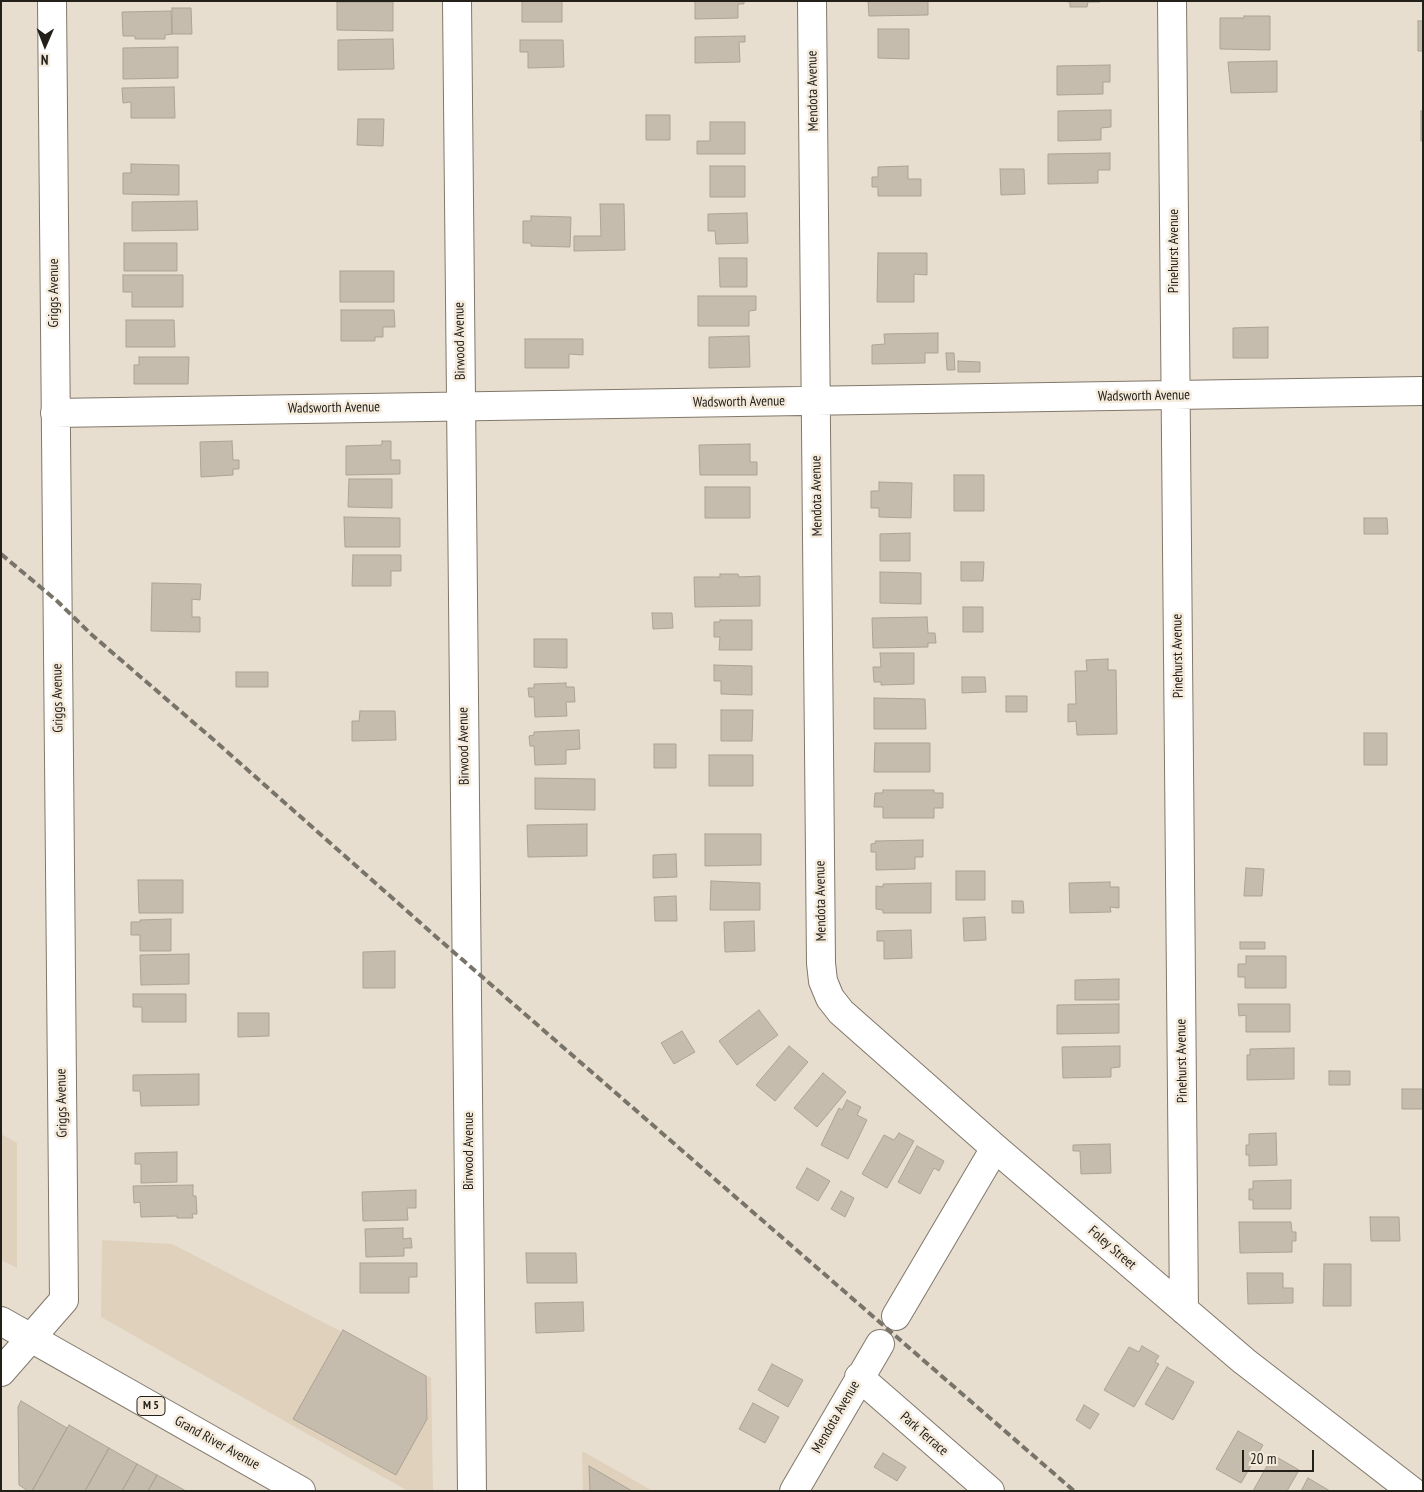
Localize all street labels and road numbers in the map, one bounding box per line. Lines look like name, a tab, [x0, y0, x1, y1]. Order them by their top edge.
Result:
street label: Mendota Avenue	[804, 50, 822, 132]
street label: Pinehurst Avenue	[1166, 209, 1182, 293]
street label: Griggs Avenue	[46, 259, 62, 327]
street label: Birwood Avenue	[451, 302, 469, 380]
street label: Wadsworth Avenue	[1098, 387, 1190, 405]
street label: Wadsworth Avenue	[693, 393, 785, 411]
street label: Wadsworth Avenue	[288, 399, 380, 417]
street label: Mendota Avenue	[808, 455, 826, 537]
street label: Pinehurst Avenue	[1169, 614, 1187, 698]
street label: Griggs Avenue	[49, 663, 67, 733]
street label: Birwood Avenue	[455, 707, 473, 785]
street label: Mendota Avenue	[812, 860, 830, 942]
street label: Pinehurst Avenue	[1173, 1019, 1191, 1103]
street label: Griggs Avenue	[53, 1068, 71, 1138]
street label: Birwood Avenue	[461, 1112, 477, 1190]
street label: Foley Street	[1085, 1223, 1139, 1273]
street label: Mendota Avenue	[809, 1378, 863, 1456]
road number: M 5	[137, 1396, 165, 1415]
street label: Park Terrace	[897, 1409, 951, 1459]
street label: Grand River Avenue	[172, 1413, 262, 1473]

